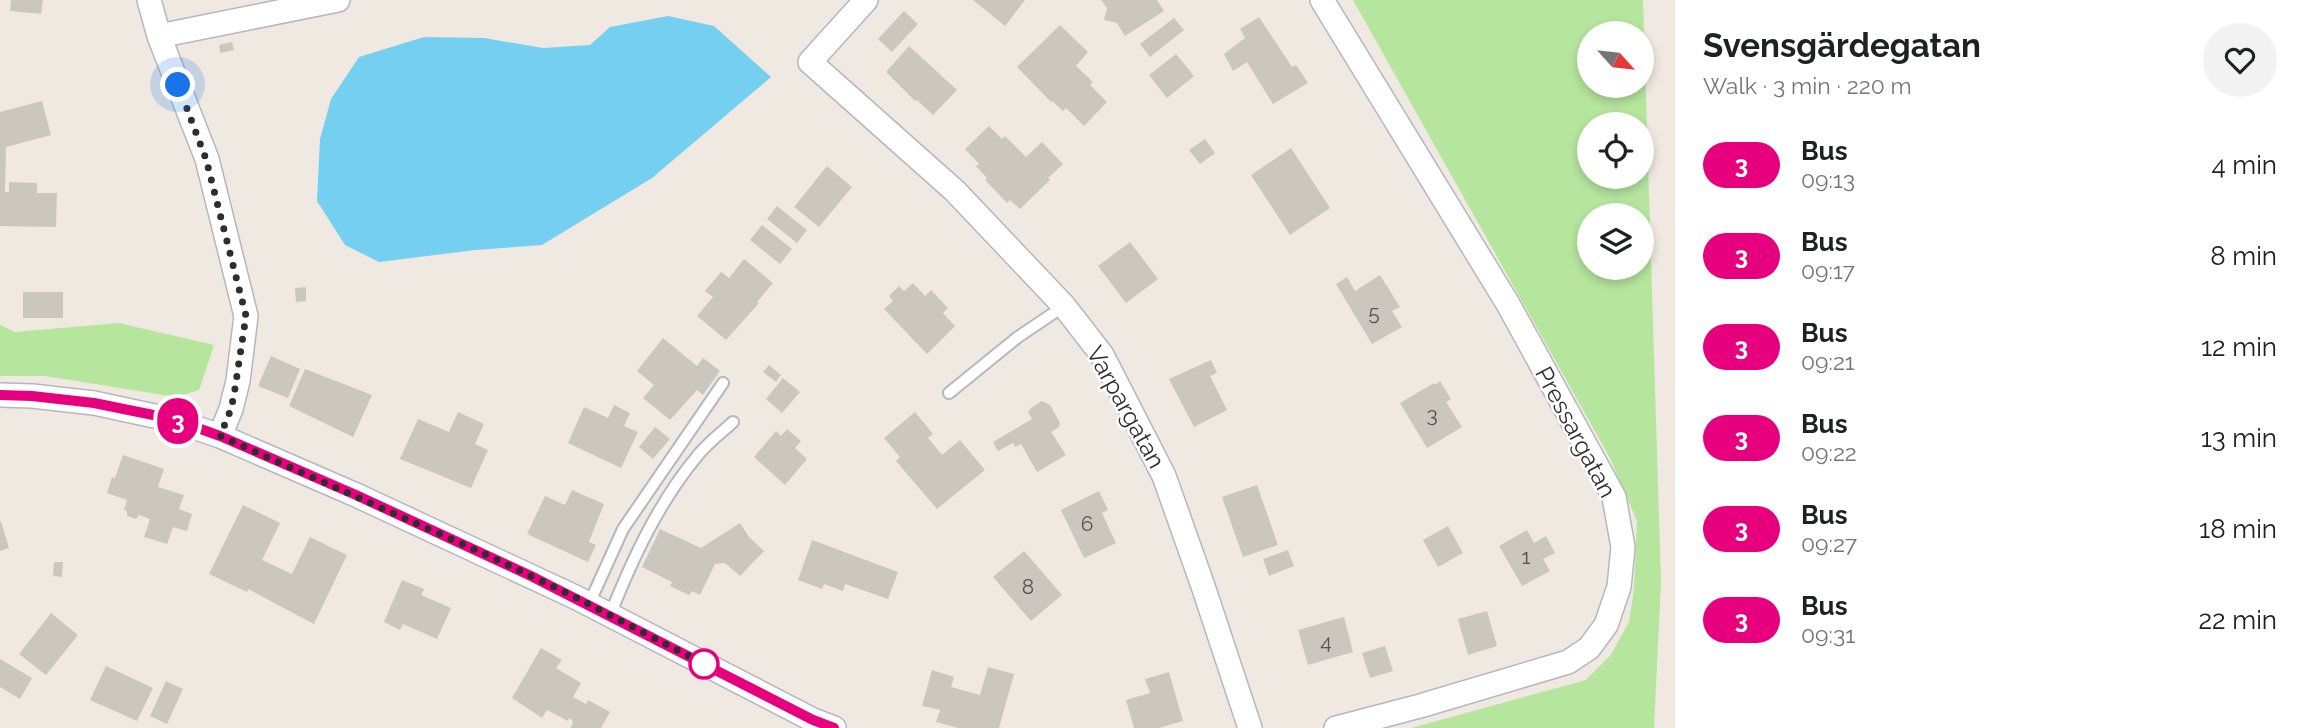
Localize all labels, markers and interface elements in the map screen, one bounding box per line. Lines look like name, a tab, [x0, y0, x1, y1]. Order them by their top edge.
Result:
north arrow	[1577, 21, 1654, 98]
map controls	[1577, 21, 1654, 280]
button: heart	[2203, 23, 2277, 97]
text: Svensgärdegatan	[1703, 26, 1981, 65]
your location	[160, 67, 195, 102]
text: Walk · 3 min · 220 m	[1703, 72, 1912, 99]
button: locate	[1577, 112, 1654, 189]
text: Bus	[1801, 136, 1848, 166]
text: 3	[1735, 150, 1748, 179]
text: 4 min	[2211, 150, 2277, 180]
text: 09:13	[1801, 166, 1855, 193]
button: layers	[1577, 203, 1654, 280]
text: Bus	[1801, 227, 1848, 257]
text: 3	[1735, 241, 1748, 270]
text: 8 min	[2210, 241, 2277, 271]
text: 09:17	[1801, 257, 1855, 284]
house number: 5	[1368, 300, 1380, 325]
text: Bus	[1801, 318, 1848, 348]
text: 3	[1735, 332, 1748, 361]
text: 12 min	[2201, 332, 2277, 362]
street label: Varpargatan	[1080, 341, 1172, 473]
text: 09:21	[1801, 348, 1855, 375]
street label: Pressargatan	[1529, 361, 1623, 503]
line badge: 3	[155, 398, 201, 444]
house number: 3	[1426, 402, 1438, 427]
text: 3	[171, 406, 185, 435]
text: Bus	[1801, 409, 1848, 439]
text: 3	[1735, 423, 1748, 452]
text: 13 min	[2201, 423, 2277, 453]
text: 09:22	[1801, 439, 1857, 466]
text: Bus	[1801, 500, 1848, 530]
house number: 6	[1081, 511, 1093, 536]
text: 3	[1735, 514, 1748, 543]
text: 18 min	[2199, 514, 2277, 544]
text: 09:27	[1801, 530, 1857, 557]
house number: 1	[1522, 544, 1531, 569]
house number: 8	[1022, 574, 1034, 599]
text: Bus	[1801, 591, 1848, 621]
text: 3	[1735, 605, 1748, 634]
text: 22 min	[2199, 605, 2277, 635]
text: 09:31	[1801, 621, 1855, 648]
house number: 4	[1320, 629, 1332, 654]
unlabelled marker	[689, 649, 719, 679]

